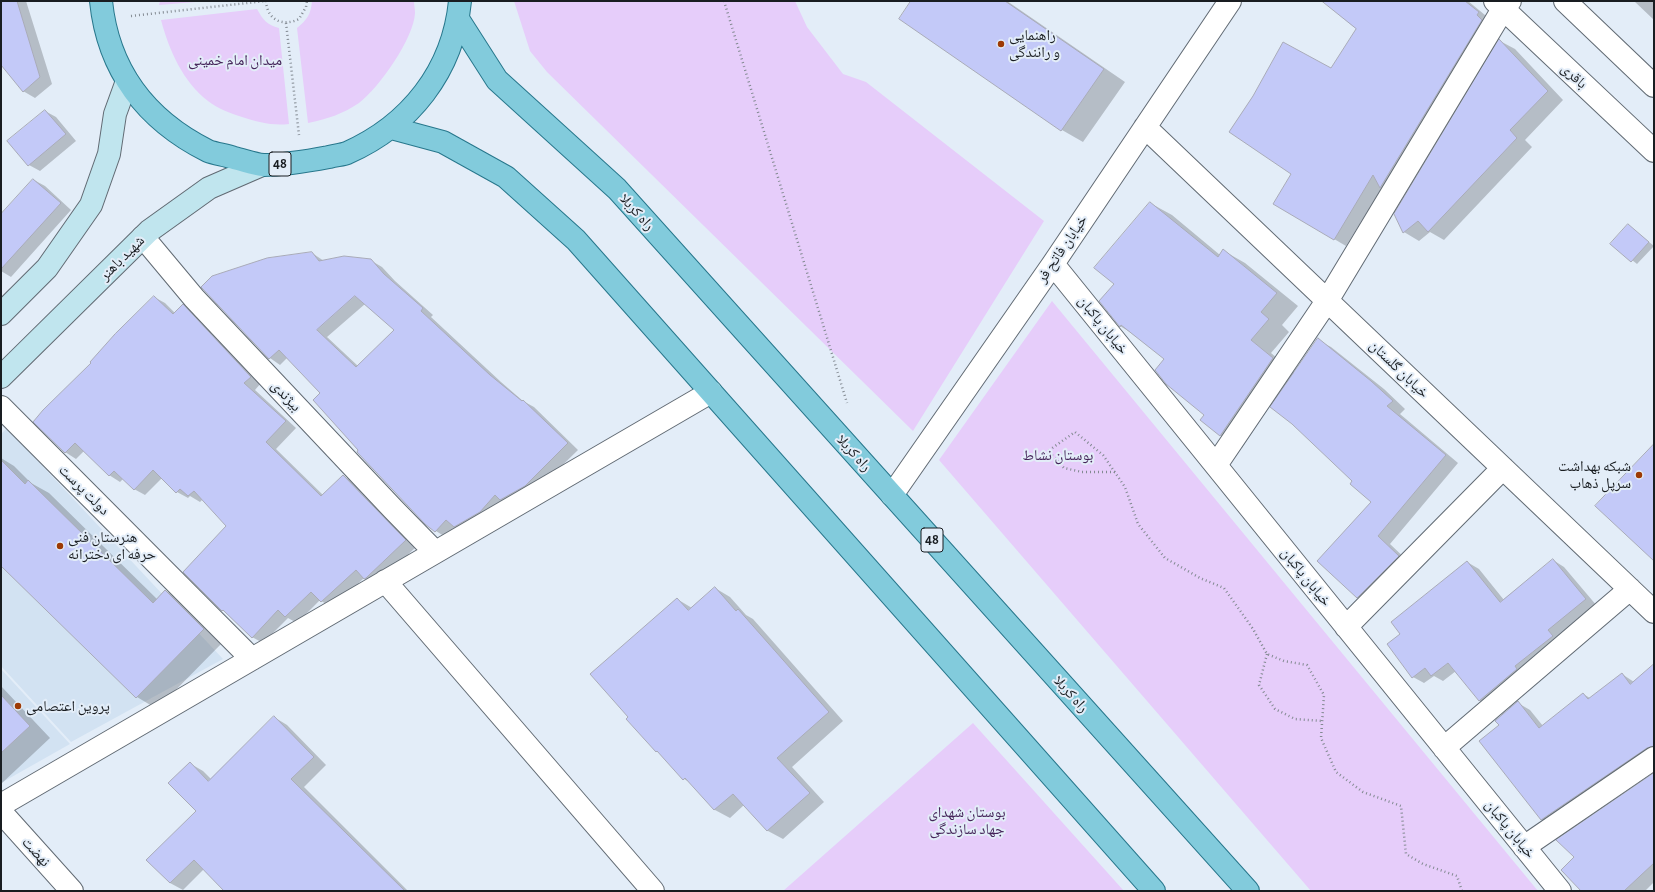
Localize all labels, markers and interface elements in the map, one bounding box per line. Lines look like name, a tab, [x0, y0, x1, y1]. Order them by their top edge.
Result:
place label: راهنمایی و رانندگی	[1009, 26, 1060, 61]
marker: راهنمایی و رانندگی	[996, 39, 1006, 49]
park label: میدان امام خمینی	[188, 51, 282, 69]
street label: باقری	[1557, 59, 1591, 93]
road number: 48	[269, 152, 291, 176]
street label: راه کربلا	[616, 190, 658, 234]
street label: خیابان فاتح فر	[1033, 212, 1091, 286]
street label: شهید باهنر	[96, 232, 148, 284]
street label: خیابان پاکبان	[1074, 292, 1132, 358]
street label: خیابان گلستان	[1366, 336, 1432, 402]
street label: بیژندی	[267, 377, 305, 415]
street label: راه کربلا	[833, 431, 875, 475]
park label: بوستان نشاط	[1023, 446, 1093, 464]
place label: شبکه بهداشت سرپل ذهاب	[1558, 457, 1631, 492]
street label: دولت پرست	[55, 461, 113, 519]
marker: شبکه بهداشت سرپل ذهاب	[1634, 470, 1644, 480]
place label: هنرستان فنی حرفه ای دخترانه	[68, 528, 156, 563]
road number: 48	[921, 528, 943, 552]
marker: هنرستان فنی حرفه ای دخترانه	[55, 541, 65, 551]
street label: خیابان پاکبان	[1277, 544, 1335, 610]
street label: راه کربلا	[1050, 672, 1092, 716]
place label: پروین اعتصامی	[26, 697, 110, 715]
marker: پروین اعتصامی	[13, 701, 23, 711]
street label: خیابان پاکبان	[1481, 796, 1539, 862]
park label: بوستان شهدای جهاد سازندگی	[928, 803, 1006, 838]
street label: نهضت	[18, 833, 54, 871]

